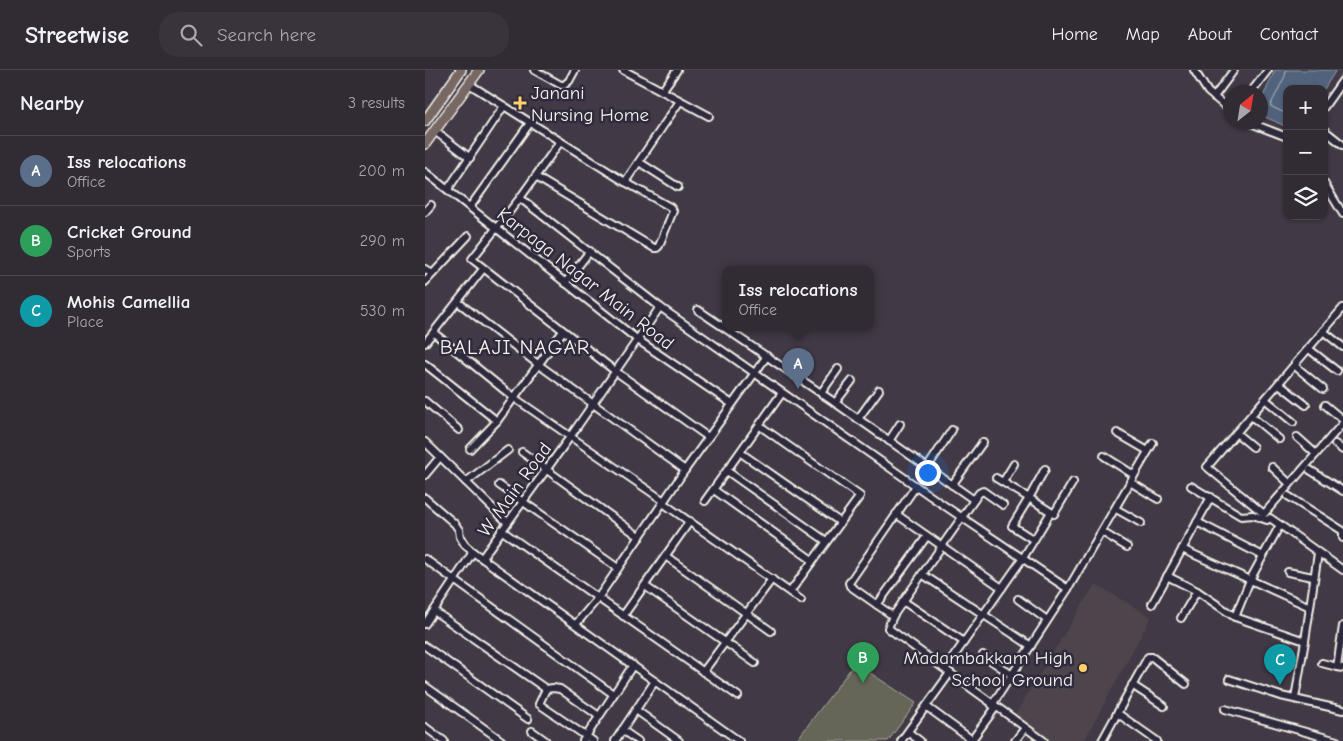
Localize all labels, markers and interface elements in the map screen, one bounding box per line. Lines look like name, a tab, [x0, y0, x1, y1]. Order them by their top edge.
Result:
search box	[159, 12, 509, 57]
text: Streetwise	[25, 21, 129, 49]
icon: search	[177, 21, 205, 49]
text: Search here	[217, 24, 316, 46]
text: Home	[1051, 24, 1098, 45]
text: Map	[1126, 24, 1160, 45]
text: About	[1188, 24, 1232, 45]
text: Contact	[1260, 24, 1318, 45]
place label: Janani Nursing Home	[531, 82, 649, 126]
north arrow	[1223, 85, 1268, 130]
map controls	[1283, 85, 1328, 220]
button: +	[1283, 85, 1328, 130]
text: Nearby	[20, 91, 84, 115]
text: 3 results	[348, 94, 405, 112]
marker: Janani Nursing Home	[513, 96, 527, 110]
button: −	[1283, 130, 1328, 175]
text: Iss relocations	[67, 151, 186, 173]
text: A	[32, 162, 40, 180]
text: 200 m	[359, 162, 405, 180]
text: Office	[67, 173, 106, 191]
button: layers	[1283, 175, 1328, 220]
street label: Karpaga Nagar Main Road	[493, 203, 678, 355]
text: Cricket Ground	[67, 221, 192, 243]
text: B	[31, 232, 41, 250]
text: 290 m	[360, 232, 405, 250]
text: Sports	[67, 243, 110, 261]
popup	[722, 266, 874, 331]
text: Iss relocations	[739, 279, 857, 301]
text: Mohis Camellia	[67, 291, 190, 313]
text: Office	[739, 301, 777, 319]
text: C	[31, 302, 41, 320]
text: 530 m	[360, 302, 405, 320]
text: Place	[67, 313, 103, 331]
district label: BALAJI NAGAR	[440, 335, 590, 359]
pin: A	[782, 348, 814, 389]
street label: W Main Road	[473, 438, 556, 541]
your location	[915, 460, 941, 486]
pin: B	[847, 642, 879, 683]
pin: C	[1264, 644, 1296, 685]
place label: Madambakkam High School Ground	[904, 647, 1073, 691]
marker: Madambakkam High School Ground	[1077, 662, 1089, 674]

